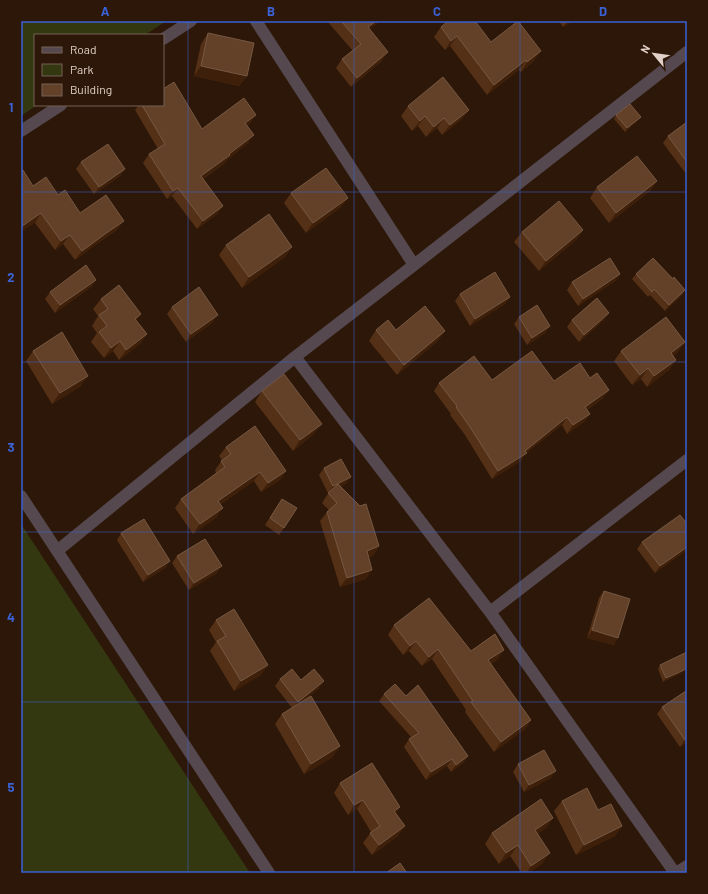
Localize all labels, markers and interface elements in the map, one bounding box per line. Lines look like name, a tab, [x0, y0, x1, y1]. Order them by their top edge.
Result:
text: A	[101, 3, 110, 19]
text: B	[267, 3, 275, 19]
text: C	[433, 3, 441, 19]
text: D	[599, 3, 607, 19]
legend	[34, 34, 164, 106]
north arrow	[634, 34, 674, 74]
text: Road	[70, 42, 97, 56]
text: N	[637, 43, 652, 55]
text: Park	[70, 62, 94, 76]
text: Building	[70, 82, 112, 96]
text: 1	[9, 99, 13, 115]
text: 2	[7, 269, 15, 285]
text: 3	[7, 439, 15, 455]
text: 4	[7, 609, 15, 625]
text: 5	[7, 779, 15, 795]

